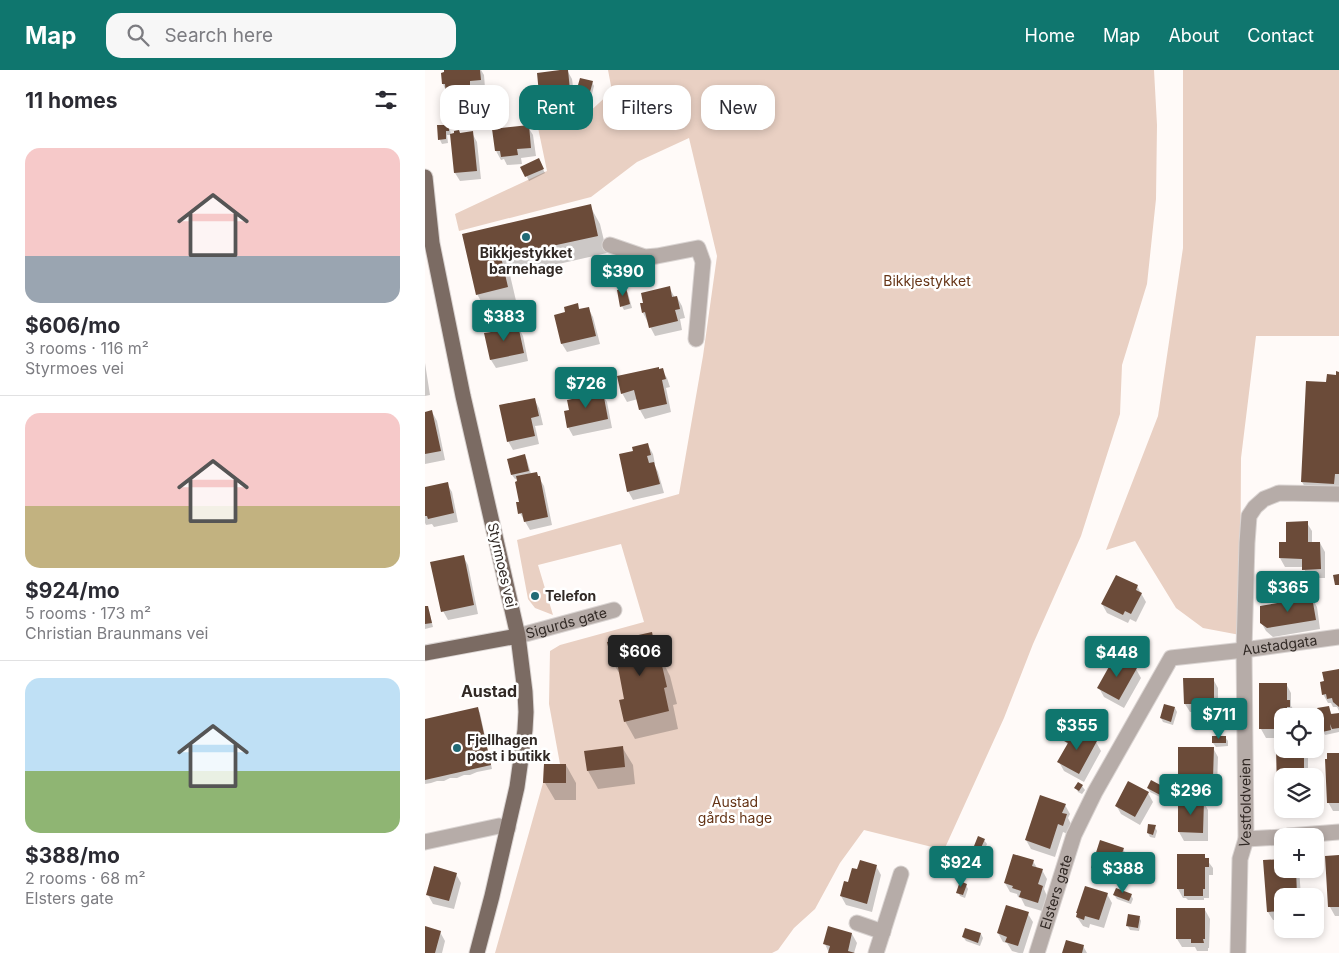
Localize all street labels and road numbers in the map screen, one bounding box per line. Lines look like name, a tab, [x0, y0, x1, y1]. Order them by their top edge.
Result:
street label: Styrmoes vei	[484, 521, 520, 609]
street label: Sigurds gate	[524, 603, 609, 642]
street label: Austadgata	[1241, 631, 1318, 658]
street label: Vestfoldveien	[1235, 758, 1254, 850]
street label: Elsters gate	[1036, 852, 1075, 931]

